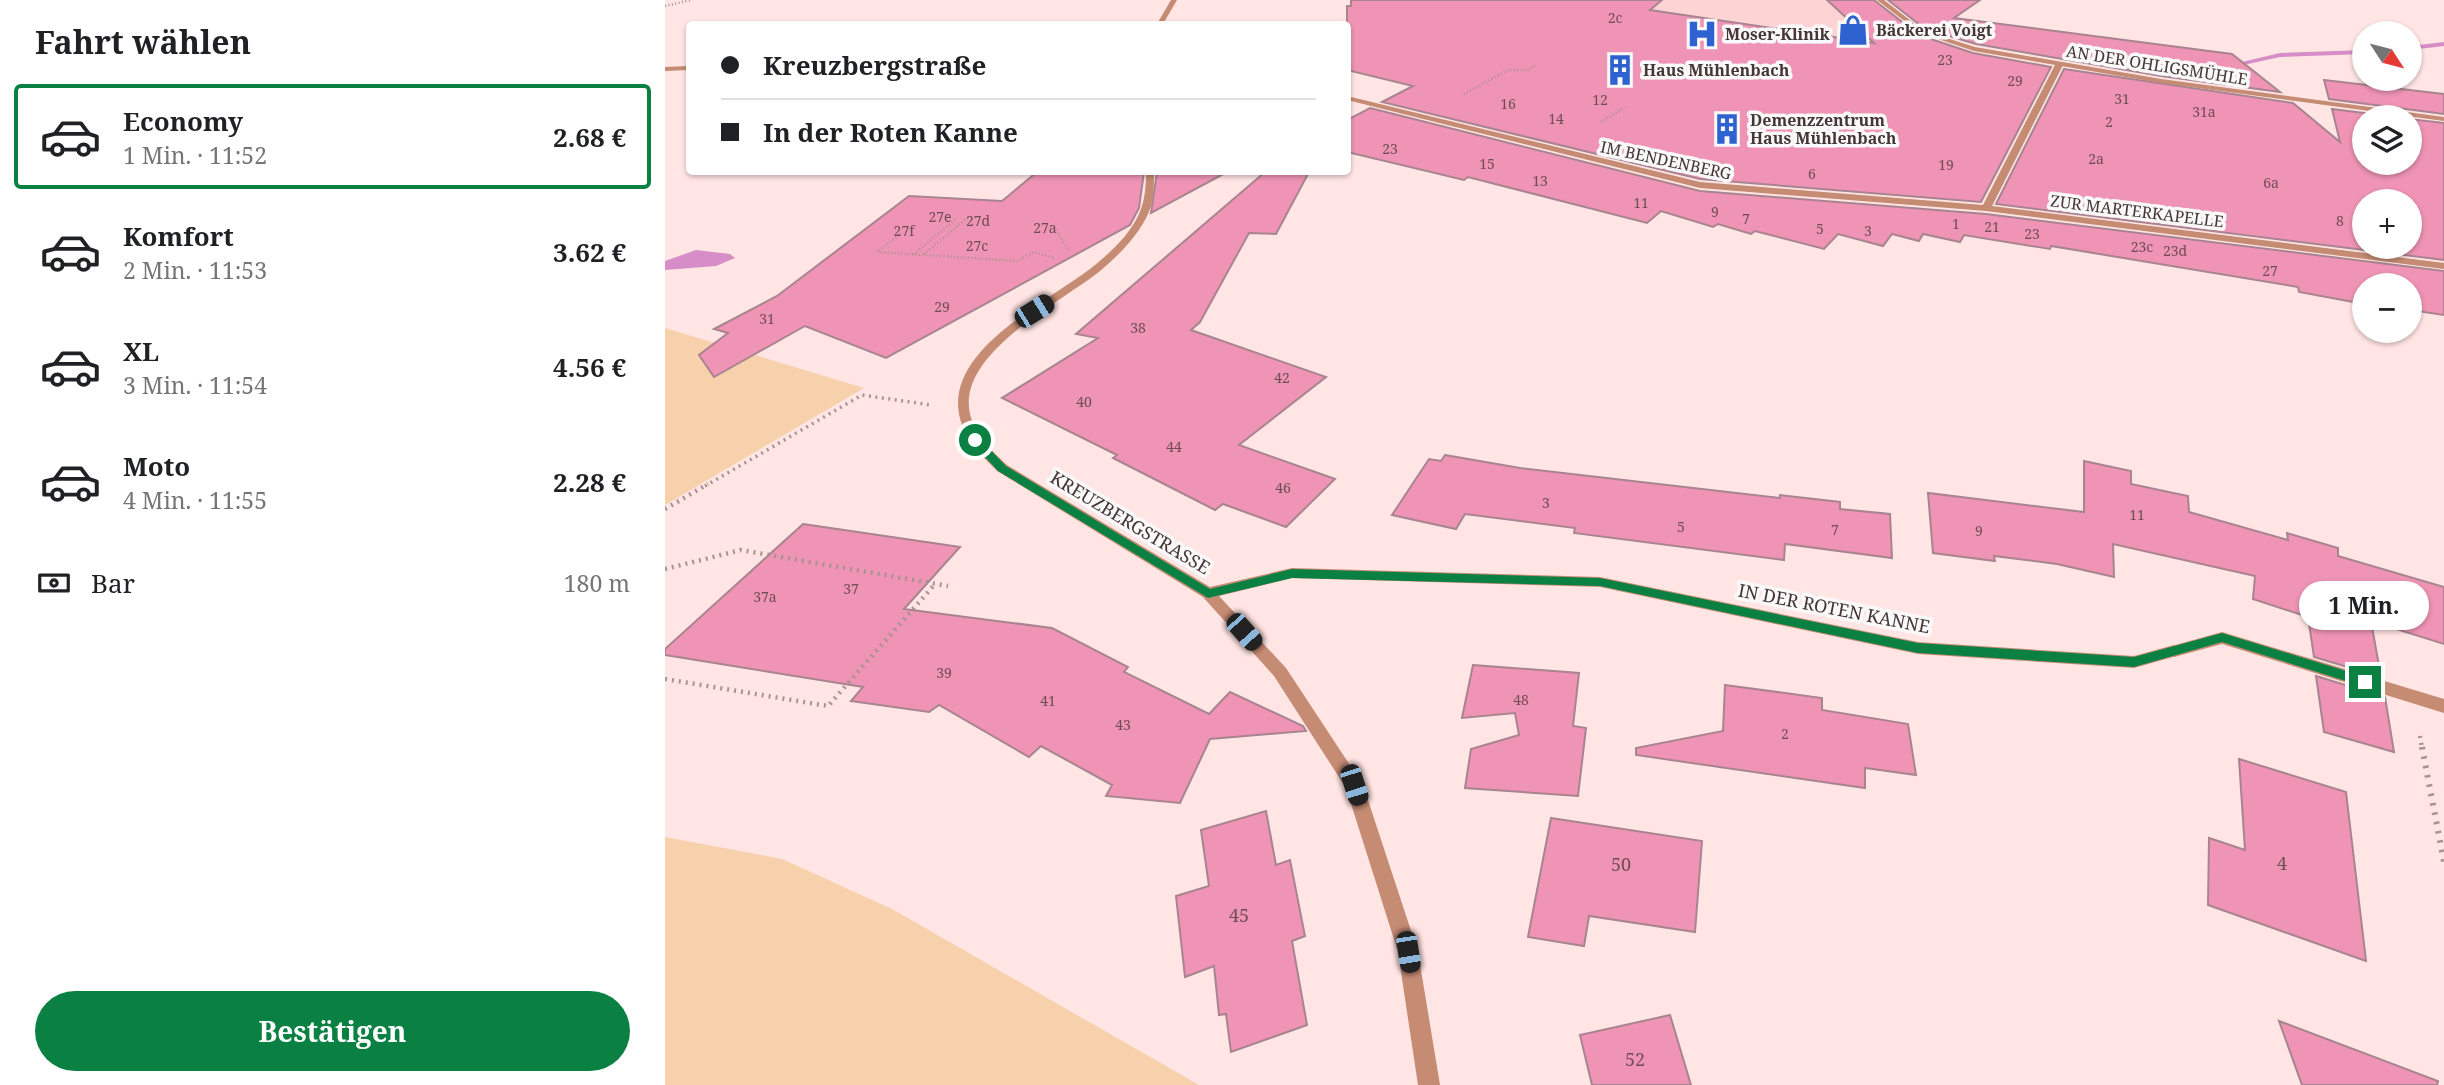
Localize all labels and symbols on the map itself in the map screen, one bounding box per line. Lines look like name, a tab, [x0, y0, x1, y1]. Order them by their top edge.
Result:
house number: 2c	[1608, 8, 1622, 27]
shop icon: Bäckerei Voigt	[1836, 13, 1870, 47]
hospital icon: Moser-Klinik	[1685, 17, 1719, 51]
place label: Bäckerei Voigt	[1876, 19, 1993, 41]
north arrow	[2352, 21, 2422, 91]
place label: Moser-Klinik	[1725, 23, 1831, 45]
street label: AN DER OHLIGSMÜHLE	[2065, 40, 2249, 90]
house number: 23	[1937, 50, 1953, 69]
building icon: Haus Mühlenbach	[1603, 53, 1637, 87]
place label: Haus Mühlenbach	[1643, 59, 1790, 81]
house number: 29	[2007, 71, 2023, 90]
house number: 31	[2114, 89, 2130, 108]
house number: 12	[1592, 90, 1608, 109]
house number: 16	[1500, 94, 1516, 113]
house number: 31a	[2192, 102, 2216, 121]
house number: 14	[1548, 109, 1564, 128]
place label: Demenzzentrum Haus Mühlenbach	[1750, 109, 1897, 149]
building icon: Demenzzentrum Haus Mühlenbach	[1710, 112, 1744, 146]
house number: 2	[2105, 112, 2113, 131]
street label: IM BENDENBERG	[1598, 135, 1734, 185]
house number: 23	[1382, 139, 1398, 158]
house number: 2a	[2088, 149, 2104, 168]
house number: 15	[1479, 154, 1495, 173]
house number: 19	[1938, 155, 1954, 174]
house number: 6	[1808, 164, 1816, 183]
house number: 13	[1532, 171, 1548, 190]
house number: 6a	[2263, 173, 2279, 192]
street label: ZUR MARTERKAPELLE	[2049, 189, 2225, 233]
house number: 11	[1633, 193, 1649, 212]
house number: 9	[1711, 202, 1719, 221]
house number: 27e	[928, 207, 952, 226]
house number: 7	[1742, 209, 1750, 228]
house number: 27d	[966, 211, 991, 230]
house number: 8	[2336, 211, 2344, 230]
house number: 1	[1952, 214, 1960, 233]
house number: 21	[1984, 217, 2000, 236]
house number: 27a	[1033, 218, 1057, 237]
house number: 5	[1816, 219, 1824, 238]
house number: 27f	[894, 221, 916, 240]
house number: 3	[1864, 221, 1872, 240]
house number: 23	[2024, 224, 2040, 243]
house number: 27c	[966, 236, 988, 255]
house number: 23c	[2131, 237, 2153, 256]
house number: 23d	[2163, 241, 2188, 260]
house number: 27	[2262, 261, 2278, 280]
car	[1011, 291, 1058, 331]
house number: 29	[934, 297, 950, 316]
house number: 31	[759, 309, 775, 328]
house number: 38	[1130, 318, 1146, 337]
house number: 42	[1274, 368, 1290, 387]
house number: 40	[1076, 392, 1092, 411]
route start	[959, 424, 991, 456]
house number: 44	[1166, 437, 1182, 456]
street label: KREUZBERGSTRASSE	[1046, 465, 1215, 579]
house number: 46	[1275, 478, 1291, 497]
house number: 3	[1542, 493, 1550, 512]
house number: 11	[2129, 505, 2145, 524]
house number: 5	[1677, 517, 1685, 536]
house number: 7	[1831, 520, 1839, 539]
house number: 9	[1975, 521, 1983, 540]
street label: IN DER ROTEN KANNE	[1736, 578, 1932, 638]
house number: 37	[843, 579, 859, 598]
callout: 1 Min.	[2300, 580, 2430, 630]
house number: 37a	[753, 587, 777, 606]
car	[1223, 609, 1266, 655]
house number: 39	[936, 663, 952, 682]
route end	[2349, 666, 2381, 698]
house number: 48	[1513, 690, 1529, 709]
house number: 41	[1040, 691, 1056, 710]
house number: 43	[1115, 715, 1131, 734]
house number: 2	[1781, 724, 1789, 743]
car	[1338, 762, 1371, 808]
house number: 4	[2277, 851, 2287, 875]
house number: 50	[1611, 852, 1631, 876]
house number: 45	[1229, 903, 1249, 927]
car	[1395, 930, 1422, 974]
house number: 52	[1625, 1047, 1645, 1071]

